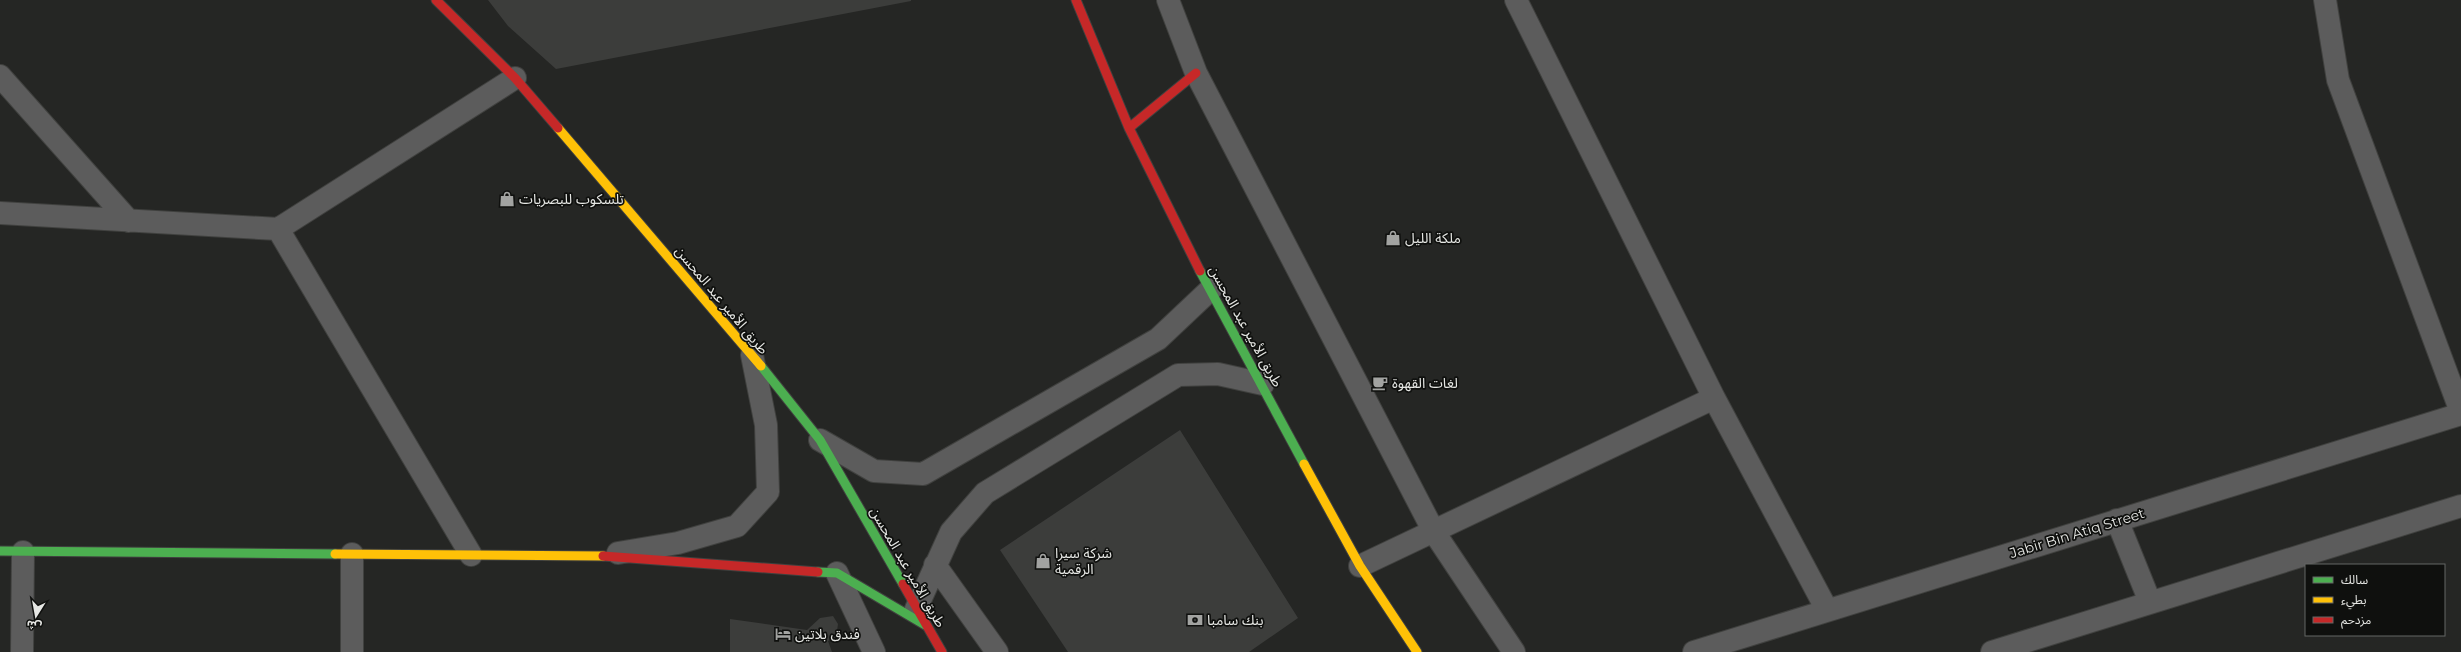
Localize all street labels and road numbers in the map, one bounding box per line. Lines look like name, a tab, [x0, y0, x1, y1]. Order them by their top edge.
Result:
street label: طريق الأمير عبد المحسن	[671, 242, 773, 359]
street label: طريق الأمير عبد المحسن	[1204, 262, 1287, 390]
street label: طريق الأمير عبد المحسن	[865, 504, 950, 631]
street label: Jabir Bin Atiq Street	[2006, 504, 2147, 562]

